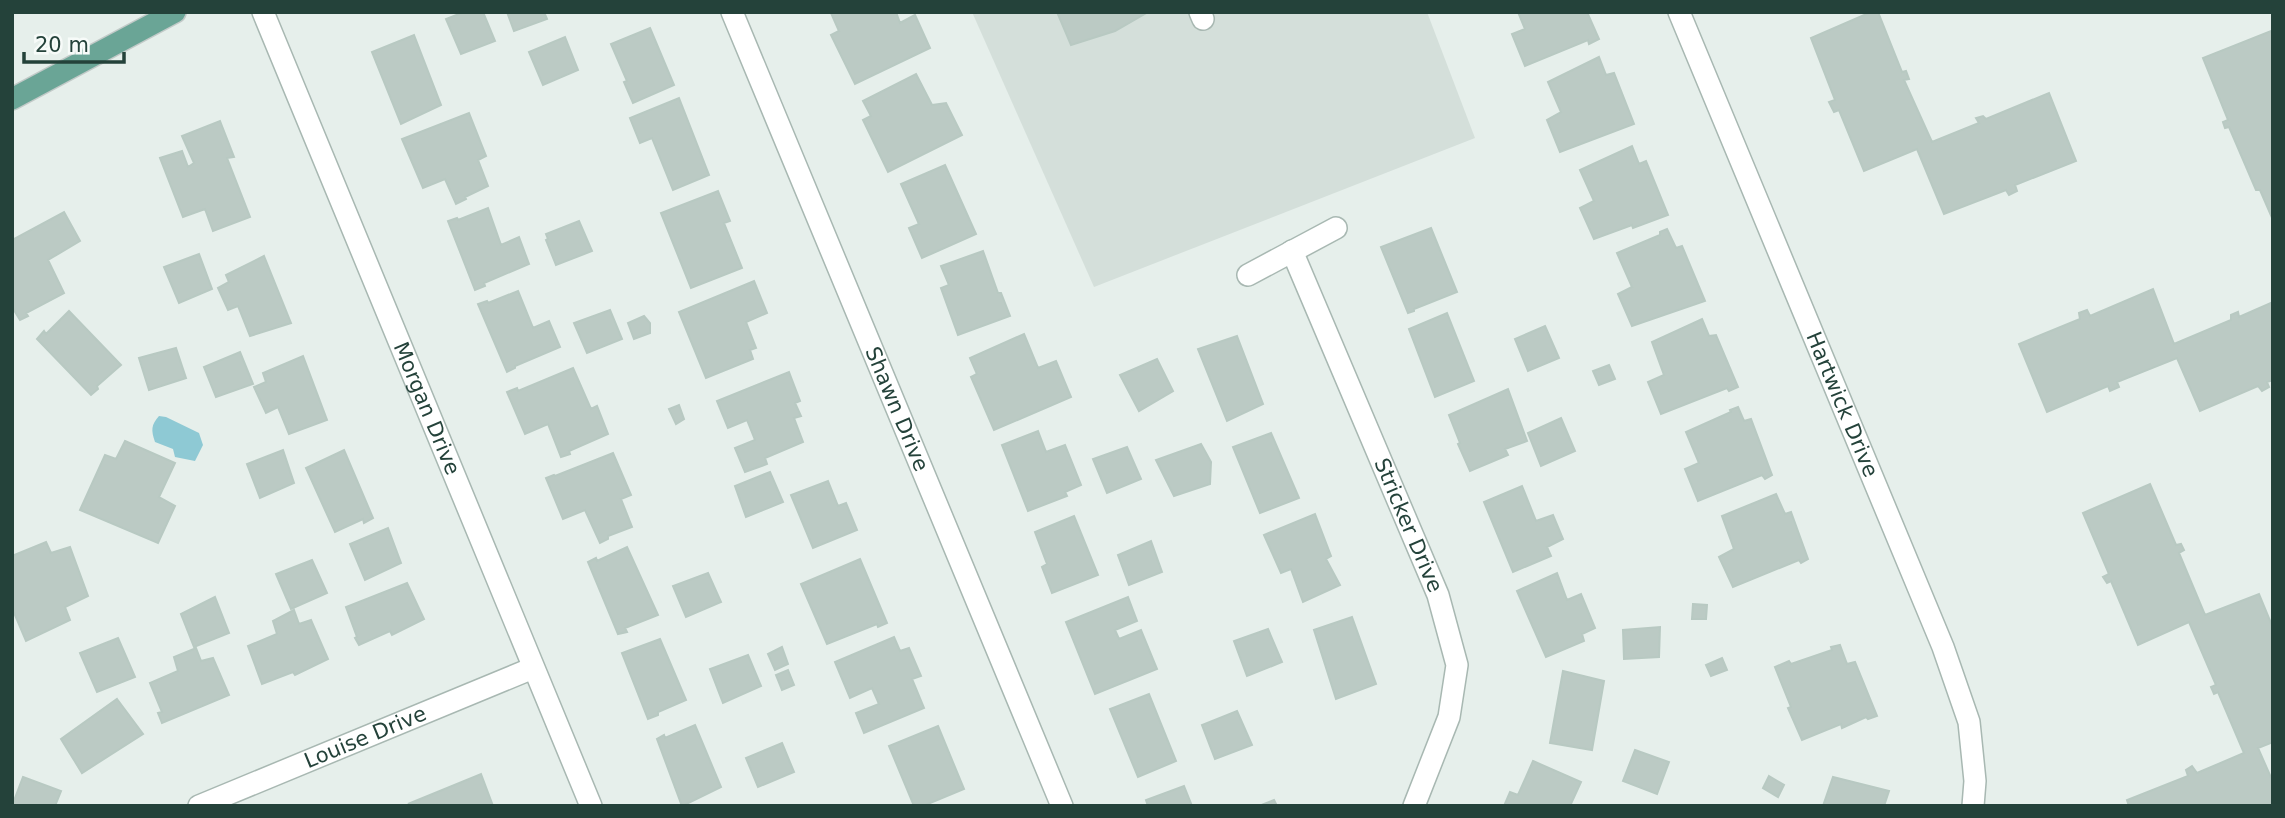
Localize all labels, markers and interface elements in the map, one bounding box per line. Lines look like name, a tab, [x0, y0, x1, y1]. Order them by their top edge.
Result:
scale bar	[24, 21, 124, 65]
text: 20 m	[35, 33, 89, 57]
street label: Hartwick Drive	[1801, 328, 1883, 481]
street label: Morgan Drive	[389, 339, 465, 478]
street label: Shawn Drive	[860, 343, 934, 475]
street label: Stricker Drive	[1369, 455, 1447, 596]
street label: Louise Drive	[301, 701, 430, 773]

